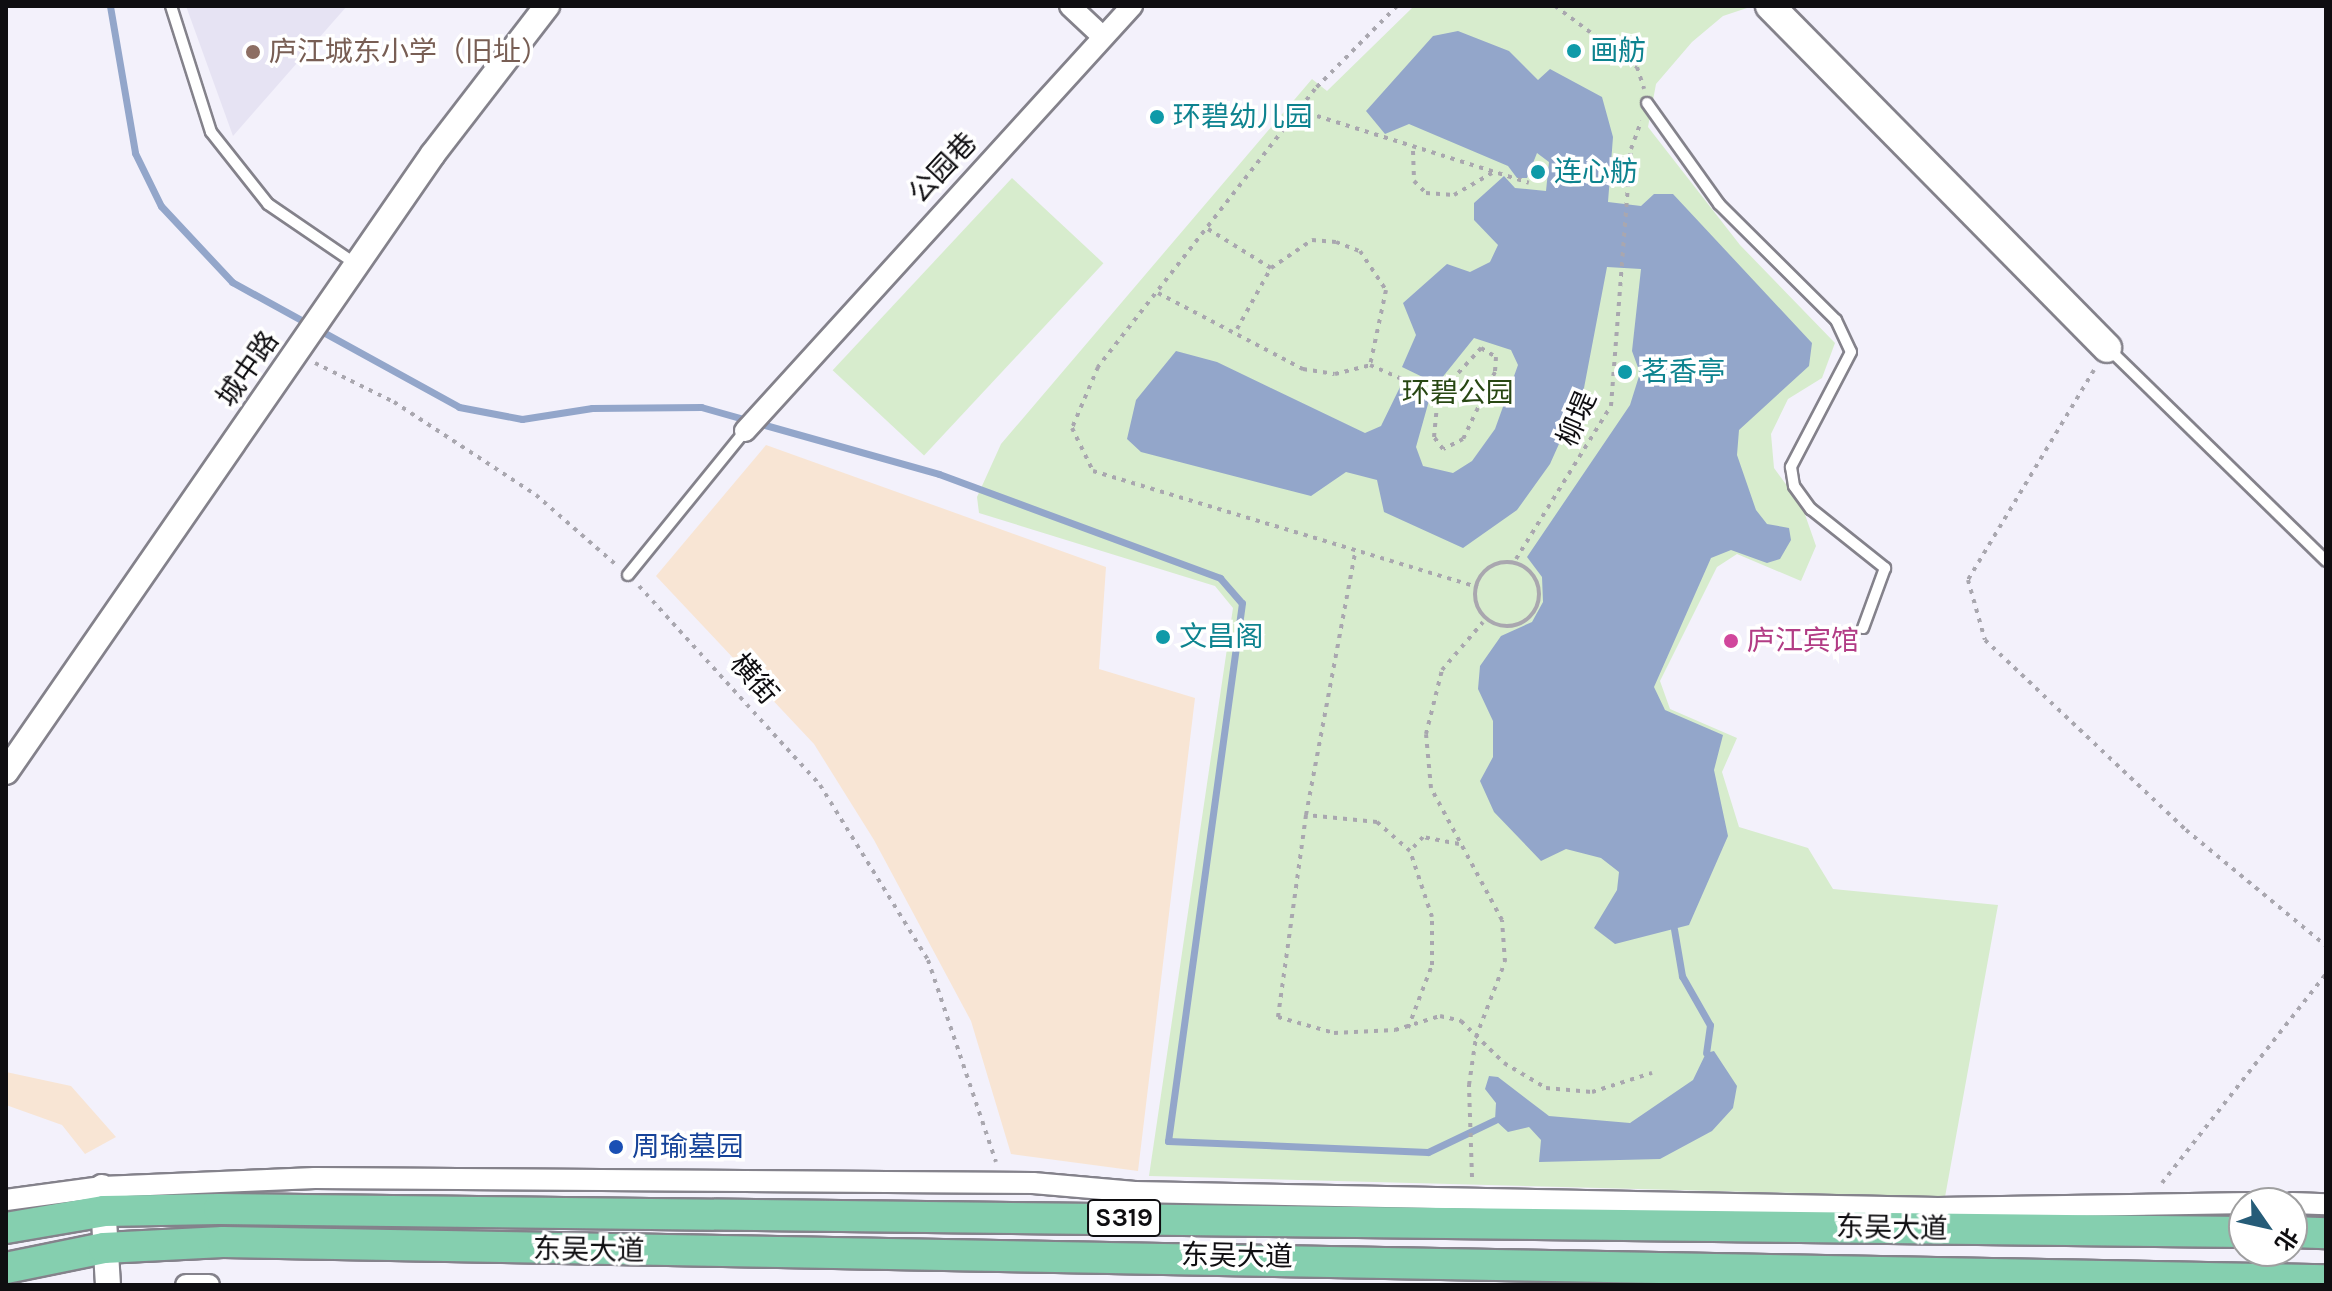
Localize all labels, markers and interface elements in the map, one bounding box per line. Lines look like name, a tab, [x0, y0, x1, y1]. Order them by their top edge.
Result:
place label: 画舫	[1590, 34, 1646, 68]
place label: 庐江城东小学（旧址）	[269, 35, 549, 69]
marker: 画舫	[1565, 42, 1583, 60]
marker: 庐江城东小学（旧址）	[244, 43, 262, 61]
place label: 环碧幼儿园	[1173, 100, 1313, 134]
marker: 环碧幼儿园	[1148, 108, 1166, 126]
street label: 公园巷	[902, 126, 984, 210]
place label: 连心舫	[1554, 155, 1638, 189]
marker: 连心舫	[1529, 163, 1547, 181]
street label: 城中路	[210, 325, 286, 413]
place label: 茗香亭	[1641, 355, 1725, 389]
marker: 茗香亭	[1616, 363, 1634, 381]
park label: 环碧公园	[1402, 376, 1514, 410]
street label: 柳堤	[1551, 387, 1603, 451]
place label: 文昌阁	[1179, 620, 1263, 654]
place label: 庐江宾馆	[1747, 624, 1859, 658]
marker: 文昌阁	[1154, 628, 1172, 646]
marker: 庐江宾馆	[1722, 632, 1740, 650]
street label: 横街	[723, 647, 785, 711]
place label: 周瑜墓园	[632, 1130, 744, 1164]
marker: 周瑜墓园	[607, 1138, 625, 1156]
north arrow	[2228, 1187, 2308, 1267]
road number: S319	[1086, 1196, 1162, 1240]
street label: 东吴大道	[1836, 1210, 1948, 1246]
text: 北	[2269, 1223, 2303, 1256]
street label: 东吴大道	[533, 1232, 645, 1268]
street label: 东吴大道	[1181, 1238, 1293, 1274]

